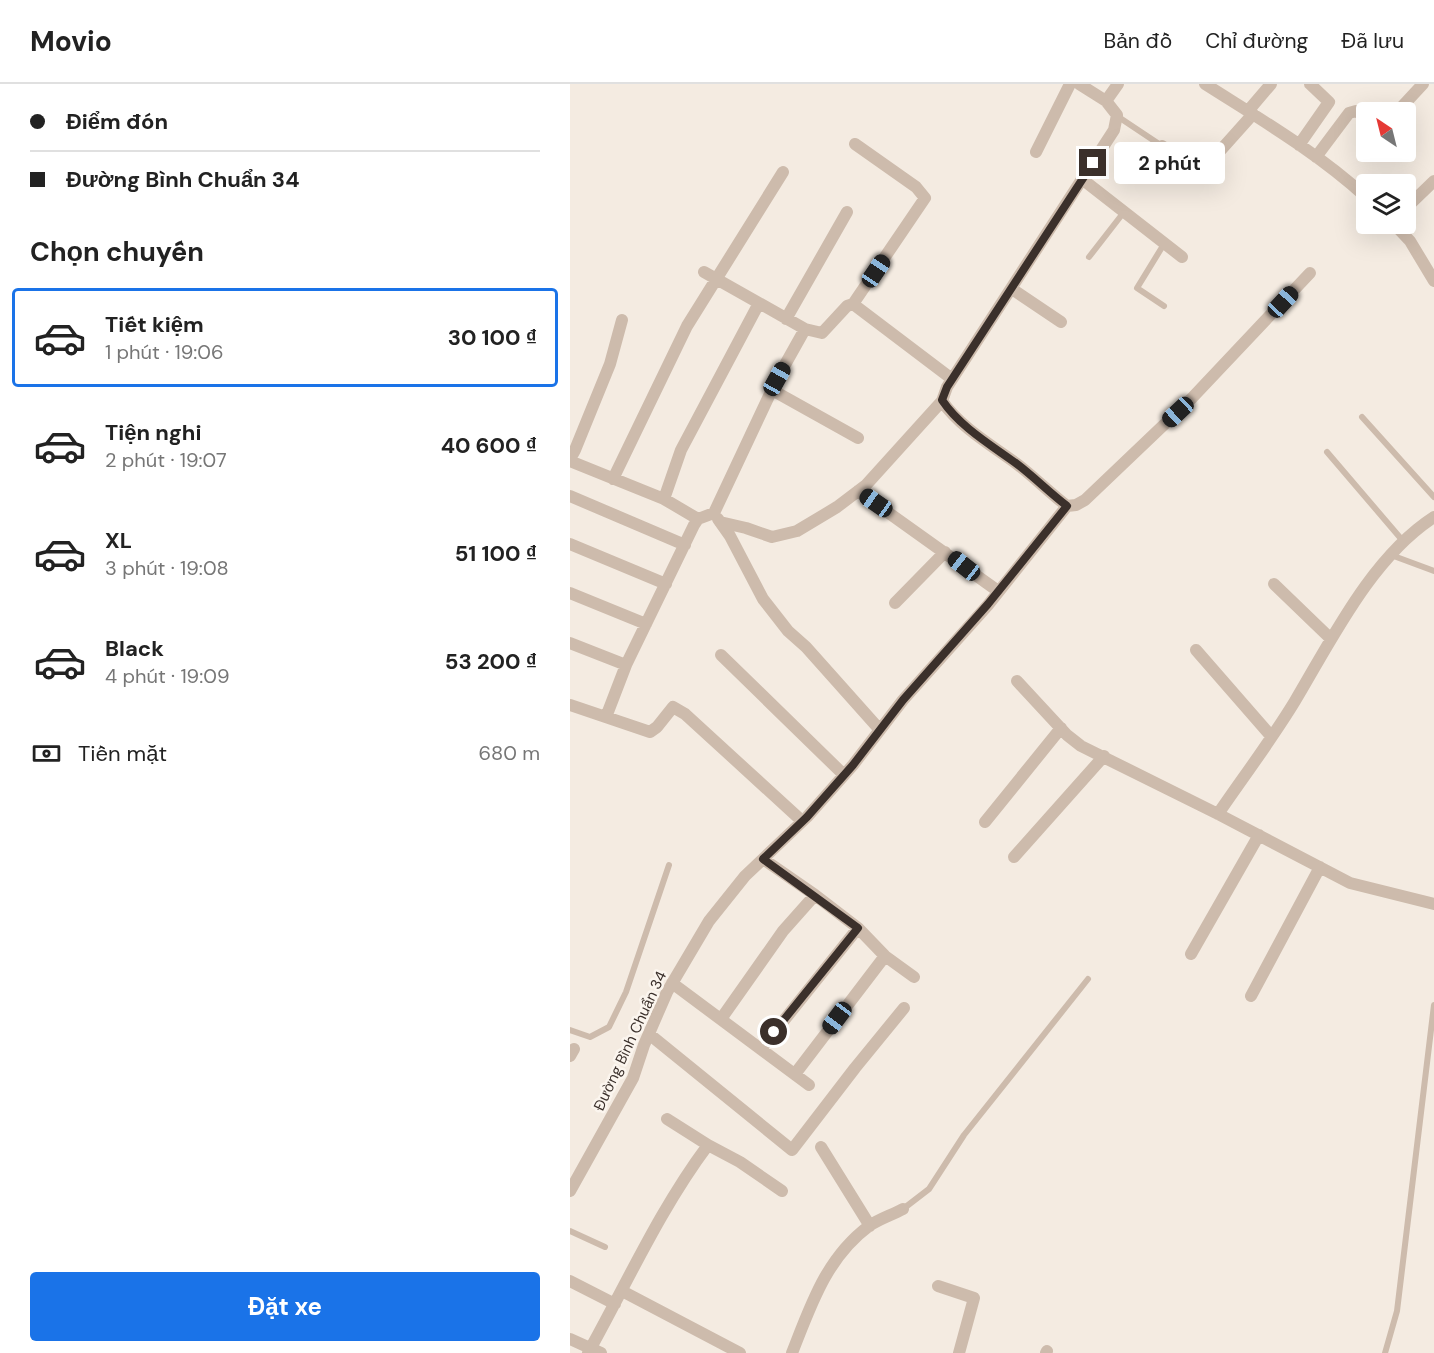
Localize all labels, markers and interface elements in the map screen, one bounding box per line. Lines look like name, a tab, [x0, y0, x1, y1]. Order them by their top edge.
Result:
text: Movio	[30, 23, 112, 60]
text: Bản đồ	[1104, 27, 1172, 55]
text: Chỉ đường	[1205, 27, 1308, 55]
text: Đã lưu	[1341, 27, 1404, 55]
north arrow	[1356, 102, 1416, 162]
map controls	[1356, 102, 1416, 234]
text: Điểm đón	[66, 107, 168, 136]
callout: 2 phút	[1114, 142, 1225, 184]
route end	[1079, 149, 1106, 176]
text: 2 phút	[1138, 150, 1201, 176]
text: Đường Bình Chuẩn 34	[66, 165, 299, 194]
button: layers	[1356, 174, 1416, 234]
text: Chọn chuyến	[30, 234, 204, 269]
car	[858, 251, 894, 291]
car	[1264, 283, 1302, 321]
text: Tiết kiệm	[105, 310, 204, 339]
icon: car	[33, 311, 87, 365]
text: 30 100 ₫	[448, 323, 537, 352]
text: 1 phút · 19:06	[105, 339, 224, 365]
car	[760, 359, 794, 399]
car	[1159, 393, 1197, 431]
text: Tiện nghi	[105, 418, 201, 447]
icon: car	[33, 419, 87, 473]
text: 40 600 ₫	[441, 431, 537, 460]
text: 2 phút · 19:07	[105, 447, 227, 473]
car	[856, 485, 896, 521]
text: XL	[105, 526, 132, 555]
icon: car	[33, 527, 87, 581]
text: 51 100 ₫	[455, 539, 537, 568]
car	[944, 548, 984, 584]
text: 3 phút · 19:08	[105, 555, 229, 581]
text: Black	[105, 634, 164, 663]
icon: car	[33, 635, 87, 689]
text: 53 200 ₫	[445, 647, 537, 676]
text: 4 phút · 19:09	[105, 663, 229, 689]
icon: cash	[30, 737, 63, 770]
text: Tiền mặt	[78, 739, 167, 768]
text: 680 m	[478, 740, 540, 766]
street label: Đường Bình Chuẩn 34	[589, 968, 671, 1114]
car	[819, 998, 855, 1038]
route start	[760, 1018, 787, 1045]
button: Đặt xe	[30, 1272, 540, 1341]

